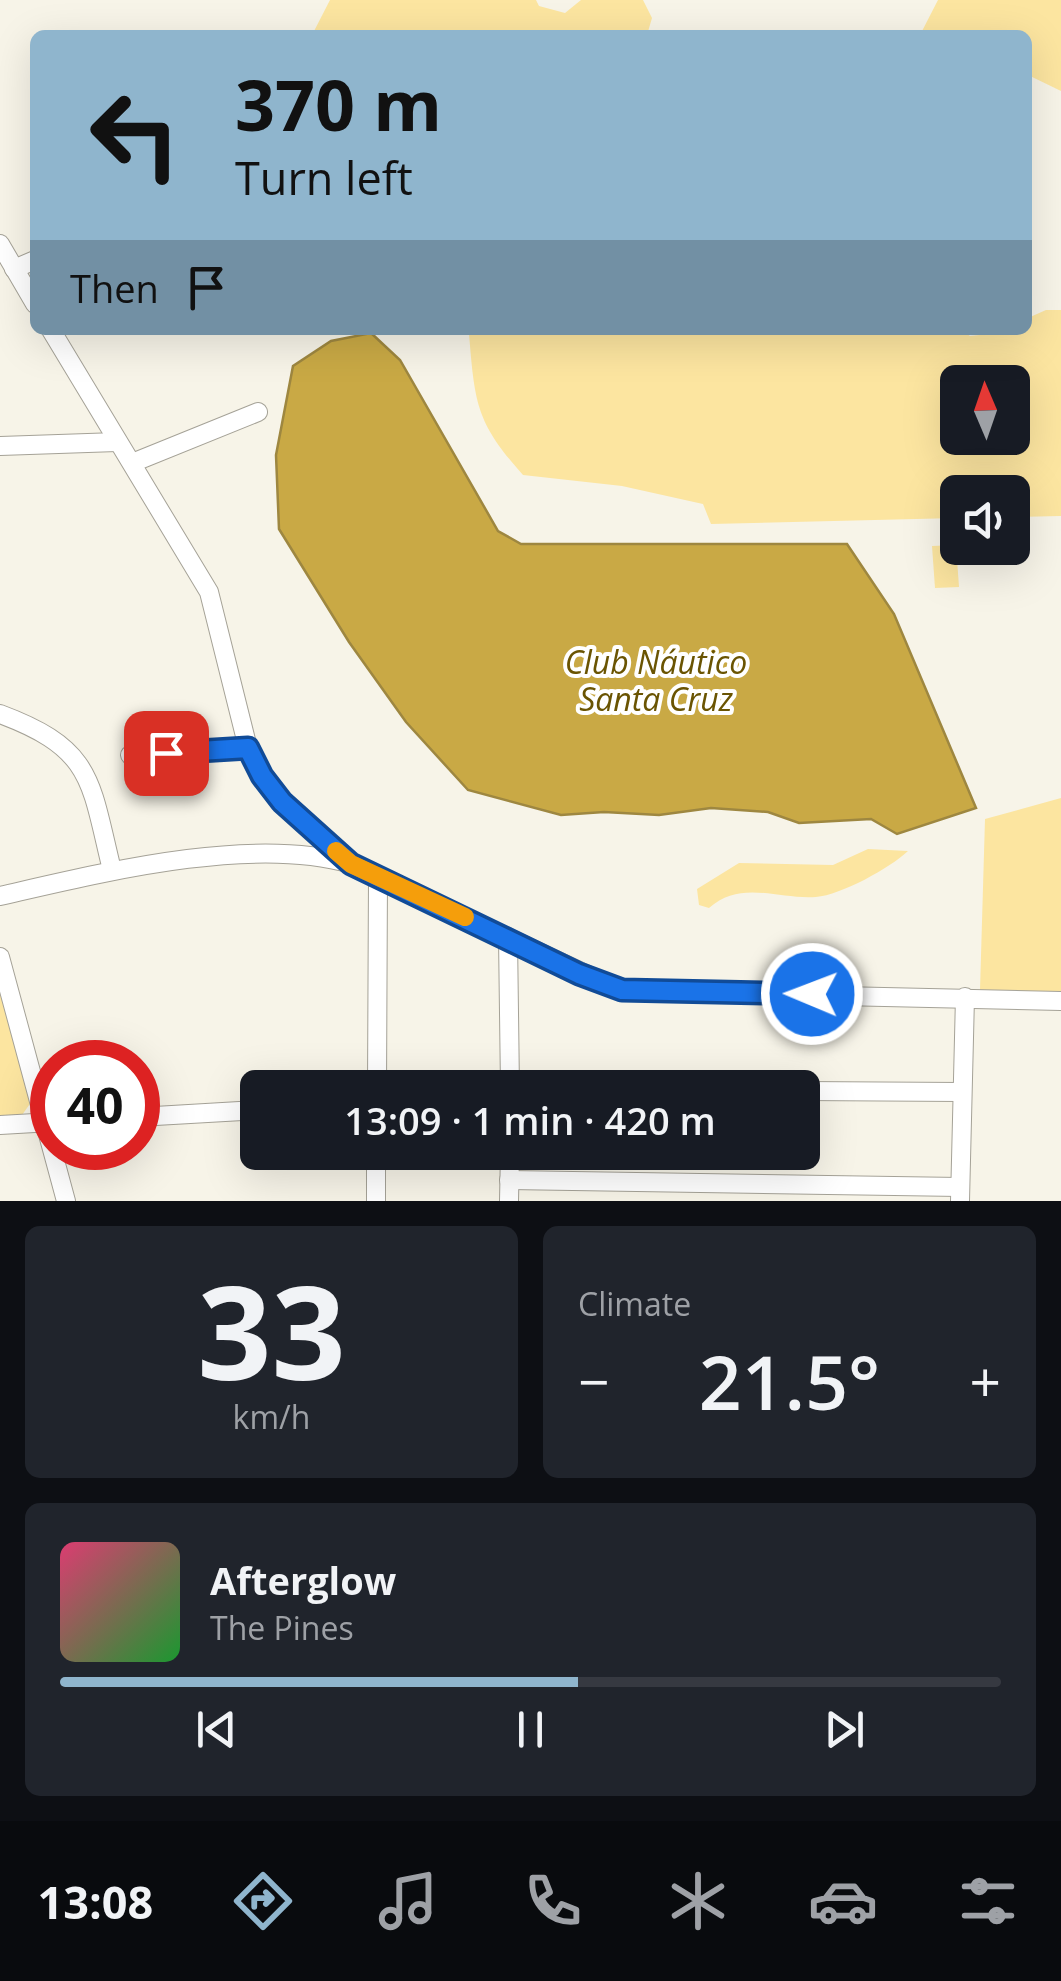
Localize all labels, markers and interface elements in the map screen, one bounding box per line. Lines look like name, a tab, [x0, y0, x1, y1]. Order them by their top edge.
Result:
text: 370 m	[235, 56, 442, 152]
icon: left	[70, 70, 200, 200]
text: Turn left	[235, 147, 413, 208]
icon: arrive	[179, 260, 234, 315]
text: Then	[70, 262, 159, 314]
north arrow	[940, 365, 1030, 455]
map controls	[940, 365, 1030, 565]
button: sound	[940, 475, 1030, 565]
water label: Club Náutico Santa Cruz	[565, 640, 747, 720]
pin	[124, 711, 209, 796]
icon: arrive	[139, 726, 194, 781]
position arrow	[760, 942, 864, 1046]
speed limit sign: 40	[30, 1040, 160, 1170]
text: 13:09 · 1 min · 420 m	[344, 1094, 716, 1146]
text: 33	[197, 1241, 346, 1418]
text: Climate	[578, 1282, 691, 1325]
text: 21.5°	[699, 1330, 880, 1432]
text: −	[578, 1343, 609, 1418]
text: +	[970, 1343, 1001, 1418]
text: km/h	[233, 1395, 310, 1438]
text: Afterglow	[210, 1554, 396, 1606]
text: The Pines	[210, 1606, 354, 1649]
icon: previous	[189, 1702, 244, 1757]
icon: pause	[503, 1702, 558, 1757]
icon: next	[817, 1702, 872, 1757]
icon: directions	[228, 1866, 298, 1936]
icon: music	[373, 1866, 443, 1936]
icon: phone	[518, 1866, 588, 1936]
icon: climate	[663, 1866, 733, 1936]
icon: car	[808, 1866, 878, 1936]
icon: filters	[953, 1866, 1023, 1936]
text: 13:08	[38, 1871, 153, 1932]

